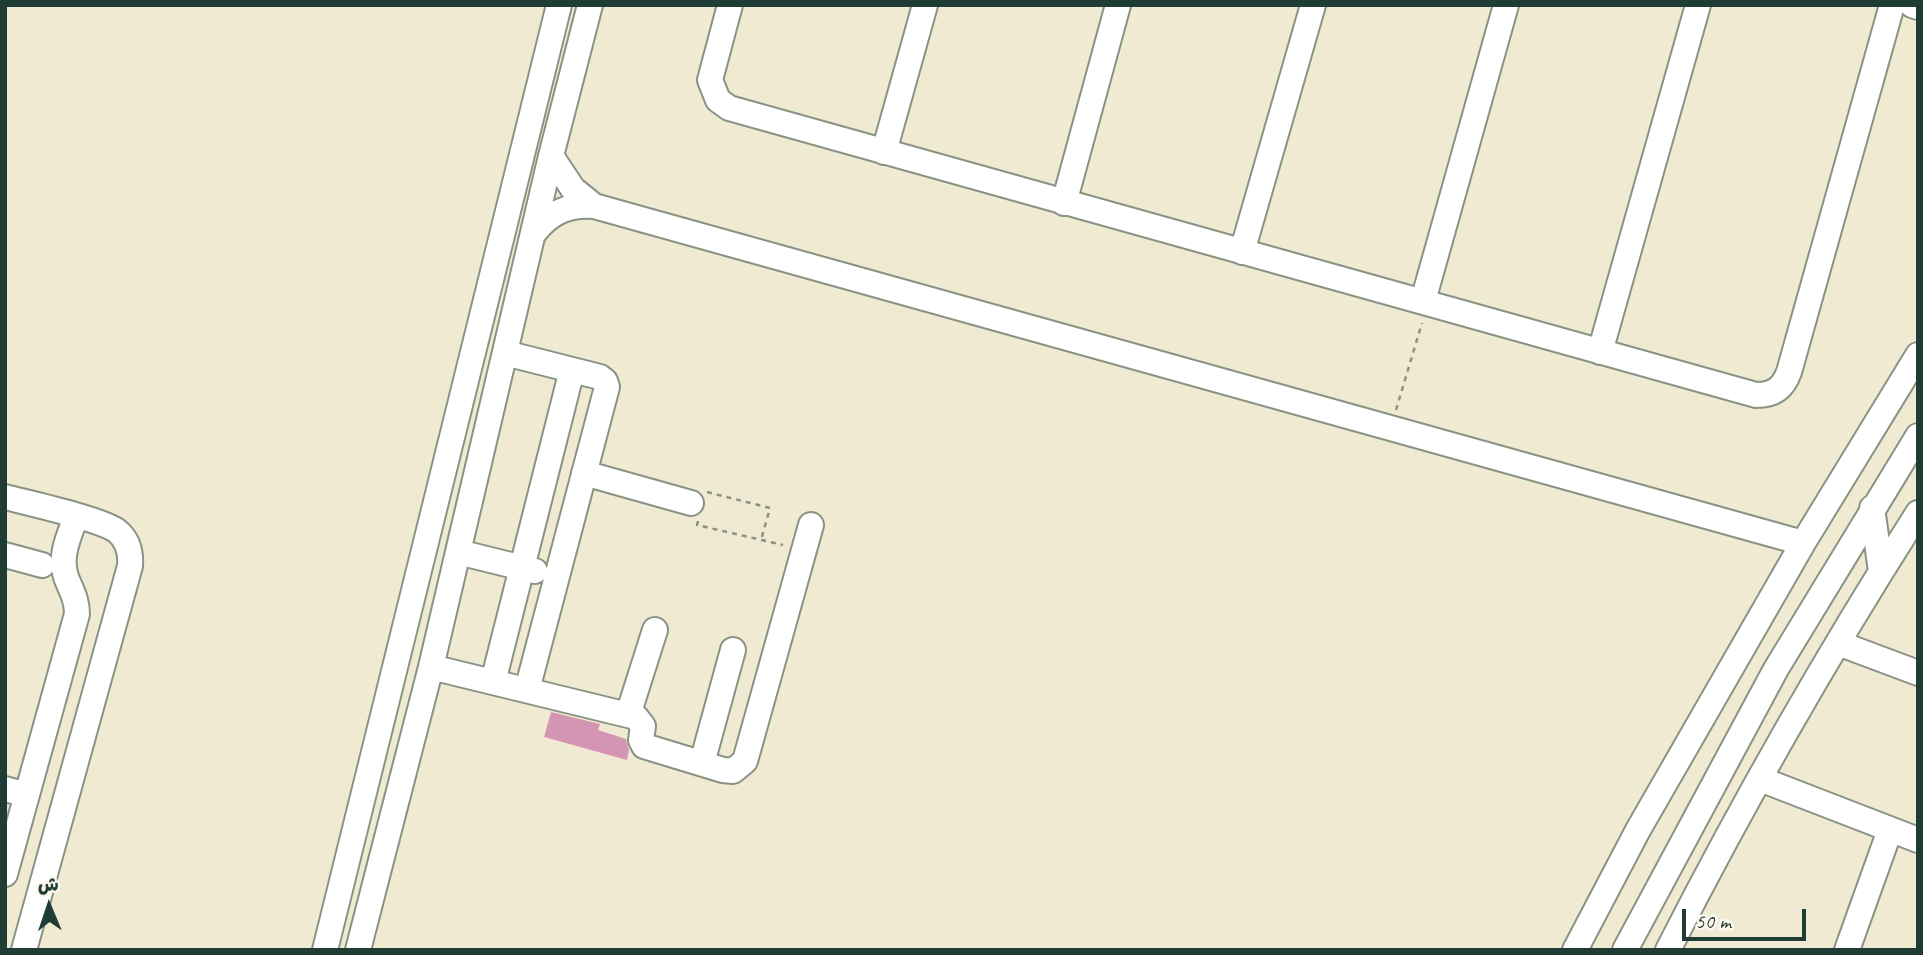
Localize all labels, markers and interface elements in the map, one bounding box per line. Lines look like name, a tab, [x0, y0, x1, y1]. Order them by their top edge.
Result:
north arrow	[14, 871, 84, 941]
text: ش	[37, 873, 59, 897]
scale bar	[1685, 895, 1809, 939]
text: 50 m	[1695, 908, 1731, 934]

